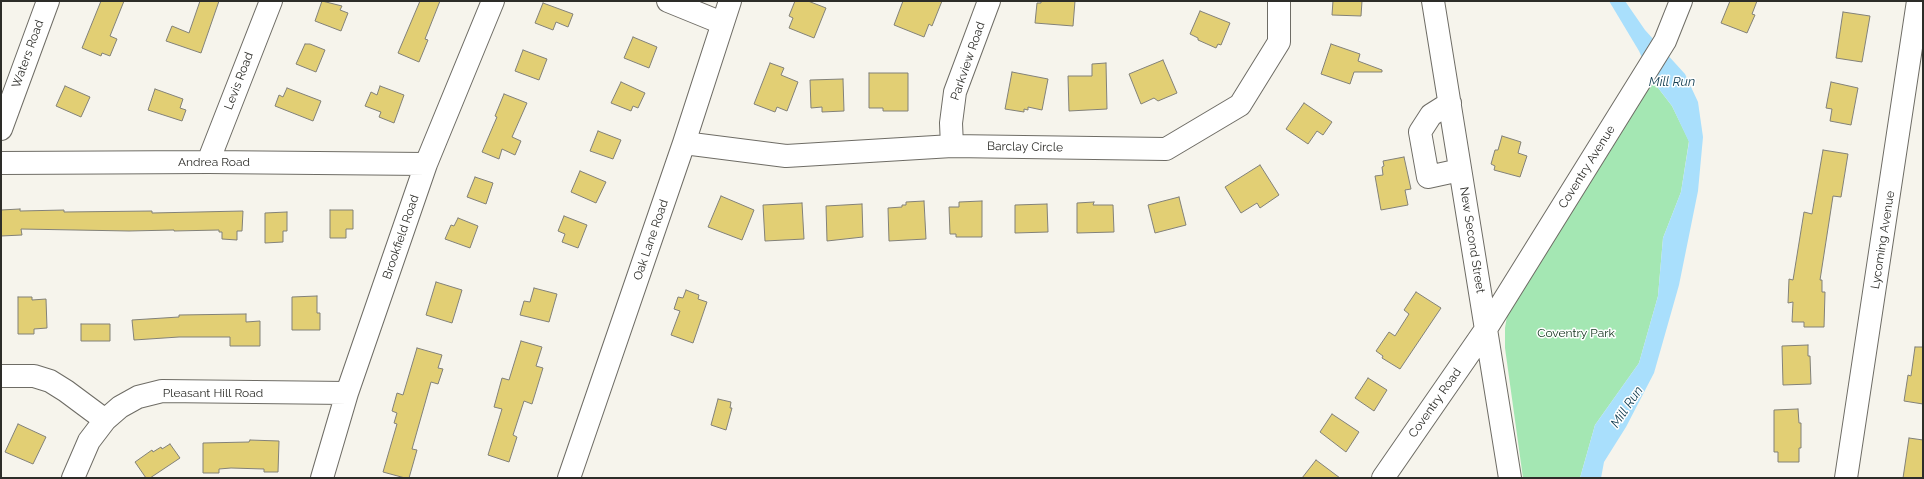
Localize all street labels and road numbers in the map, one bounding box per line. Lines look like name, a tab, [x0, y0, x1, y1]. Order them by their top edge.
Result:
street label: Waters Road	[9, 18, 47, 90]
street label: Parkview Road	[948, 20, 988, 102]
street label: Levis Road	[221, 50, 257, 112]
street label: Coventry Avenue	[1556, 123, 1618, 211]
street label: Barclay Circle	[987, 139, 1063, 155]
street label: Andrea Road	[178, 155, 250, 169]
street label: New Second Street	[1456, 186, 1488, 294]
street label: Lycoming Avenue	[1868, 190, 1898, 290]
street label: Brookfield Road	[380, 193, 422, 281]
street label: Oak Lane Road	[630, 198, 672, 282]
street label: Coventry Road	[1406, 365, 1464, 441]
street label: Pleasant Hill Road	[163, 386, 263, 400]

